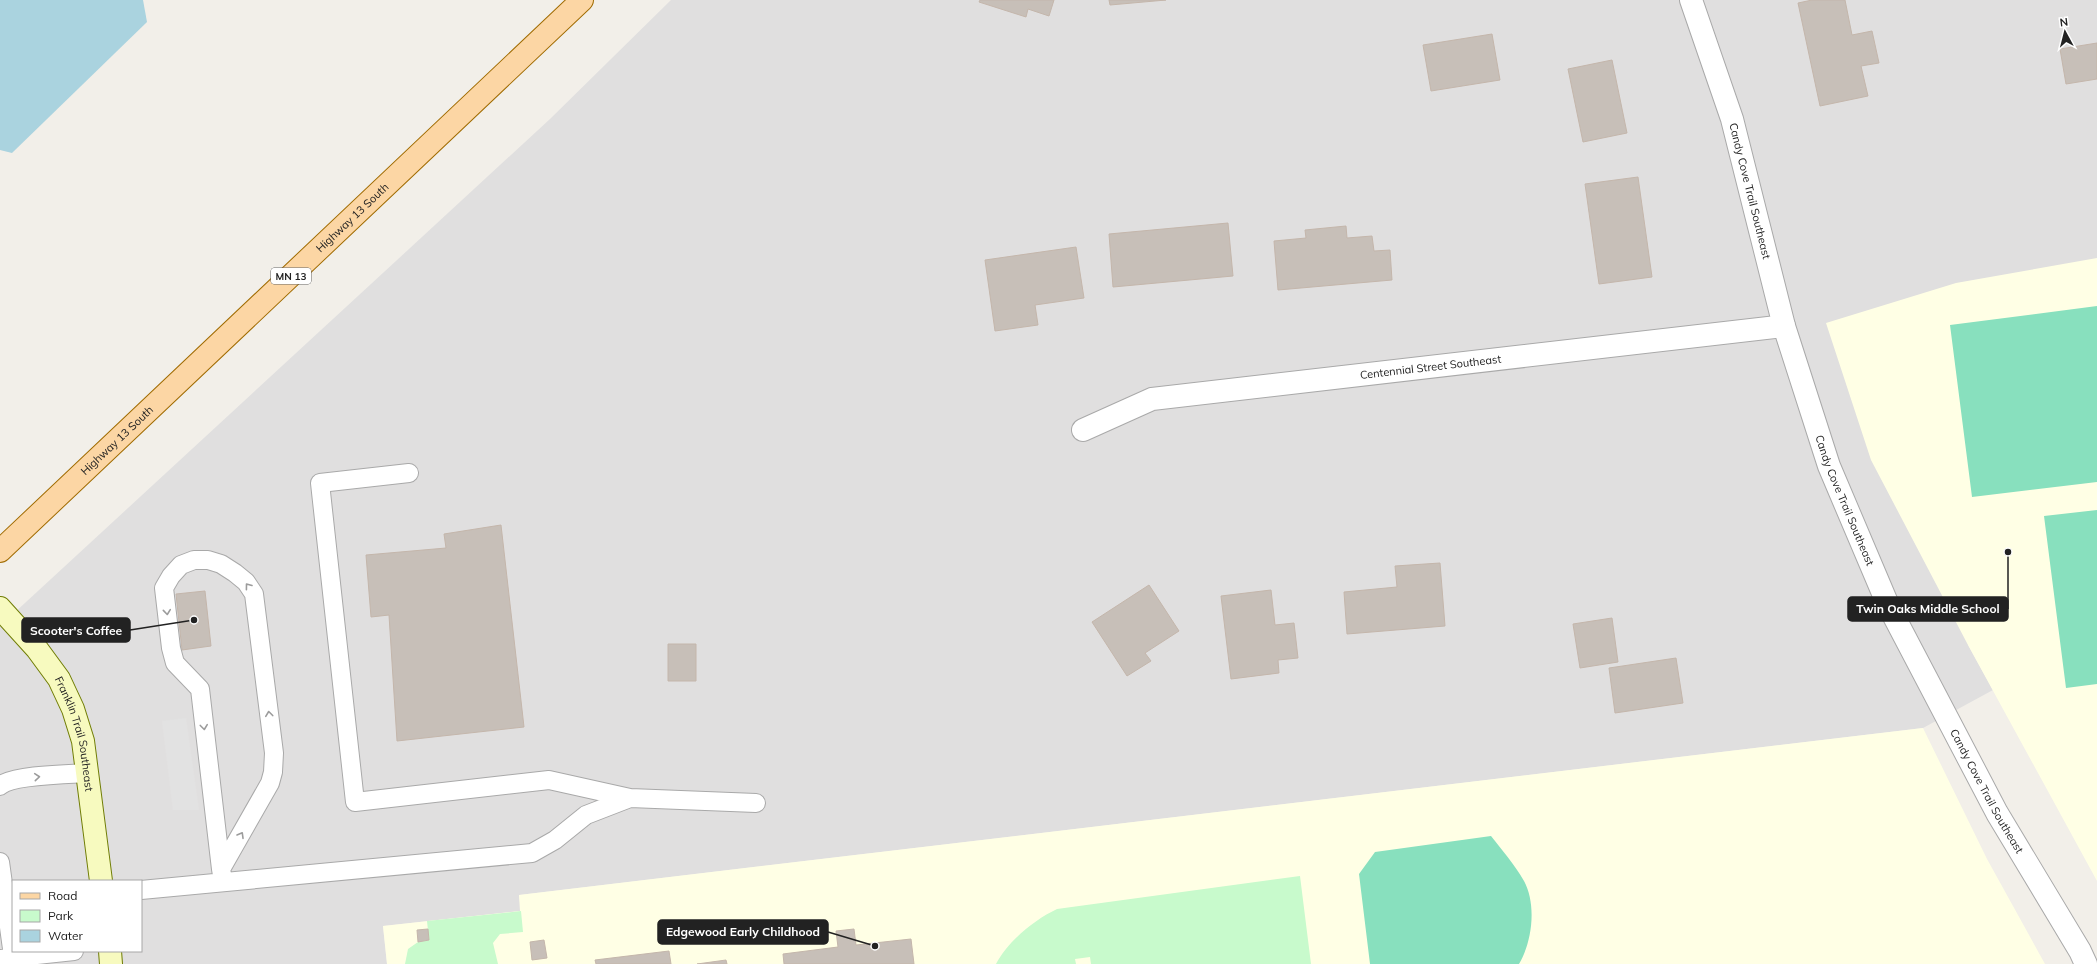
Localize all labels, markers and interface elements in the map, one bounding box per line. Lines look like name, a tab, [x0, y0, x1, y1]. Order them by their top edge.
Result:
north arrow	[2045, 12, 2085, 52]
text: N	[2059, 15, 2069, 30]
street label: Candy Cove Trail Southeast	[1726, 121, 1774, 261]
street label: Highway 13 South	[313, 180, 391, 255]
road number: MN 13	[271, 268, 311, 284]
street label: Centennial Street Southeast	[1359, 352, 1502, 382]
street label: Highway 13 South	[78, 403, 156, 478]
street label: Candy Cove Trail Southeast	[1812, 433, 1878, 568]
one-way arrow	[246, 584, 253, 591]
callout: Twin Oaks Middle School	[1848, 597, 2008, 621]
text: Twin Oaks Middle School	[1856, 601, 2000, 616]
one-way arrow	[162, 609, 171, 615]
callout: Scooter's Coffee	[22, 618, 130, 642]
text: Scooter's Coffee	[30, 623, 123, 638]
street label: Franklin Trail Southeast	[52, 674, 96, 792]
one-way arrow	[265, 711, 274, 717]
one-way arrow	[199, 724, 208, 730]
street label: Candy Cove Trail Southeast	[1947, 726, 2027, 856]
one-way arrow	[34, 773, 40, 782]
one-way arrow	[236, 832, 243, 839]
legend	[12, 880, 142, 952]
text: Road	[48, 888, 77, 903]
text: Park	[48, 908, 74, 923]
callout: Edgewood Early Childhood	[658, 920, 828, 944]
text: Edgewood Early Childhood	[666, 924, 820, 939]
text: Water	[48, 928, 84, 943]

